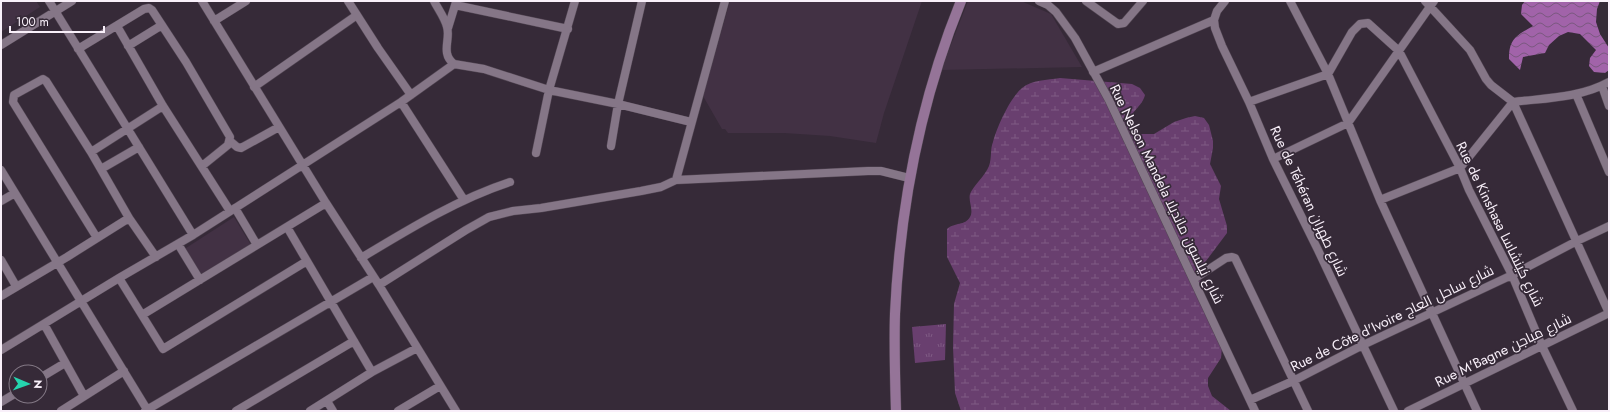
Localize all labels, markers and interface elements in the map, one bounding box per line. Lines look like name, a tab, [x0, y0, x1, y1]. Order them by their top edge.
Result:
scale bar	[10, 8, 104, 34]
text: 100 m	[16, 13, 49, 31]
street label: Rue Nelson Mandela شارع نيلسون مانديلا	[1105, 81, 1229, 307]
street label: Rue de Téhéran شارع طهران	[1265, 122, 1353, 280]
street label: Rue de Kinshasa شارع كينشاسا	[1451, 138, 1549, 310]
street label: Rue de Côte d'Ivoire شارع ساحل العاج	[1287, 260, 1497, 376]
street label: Rue M'Bagne شارع مباجن	[1432, 308, 1574, 392]
north arrow	[8, 364, 48, 404]
text: N	[30, 380, 46, 389]

